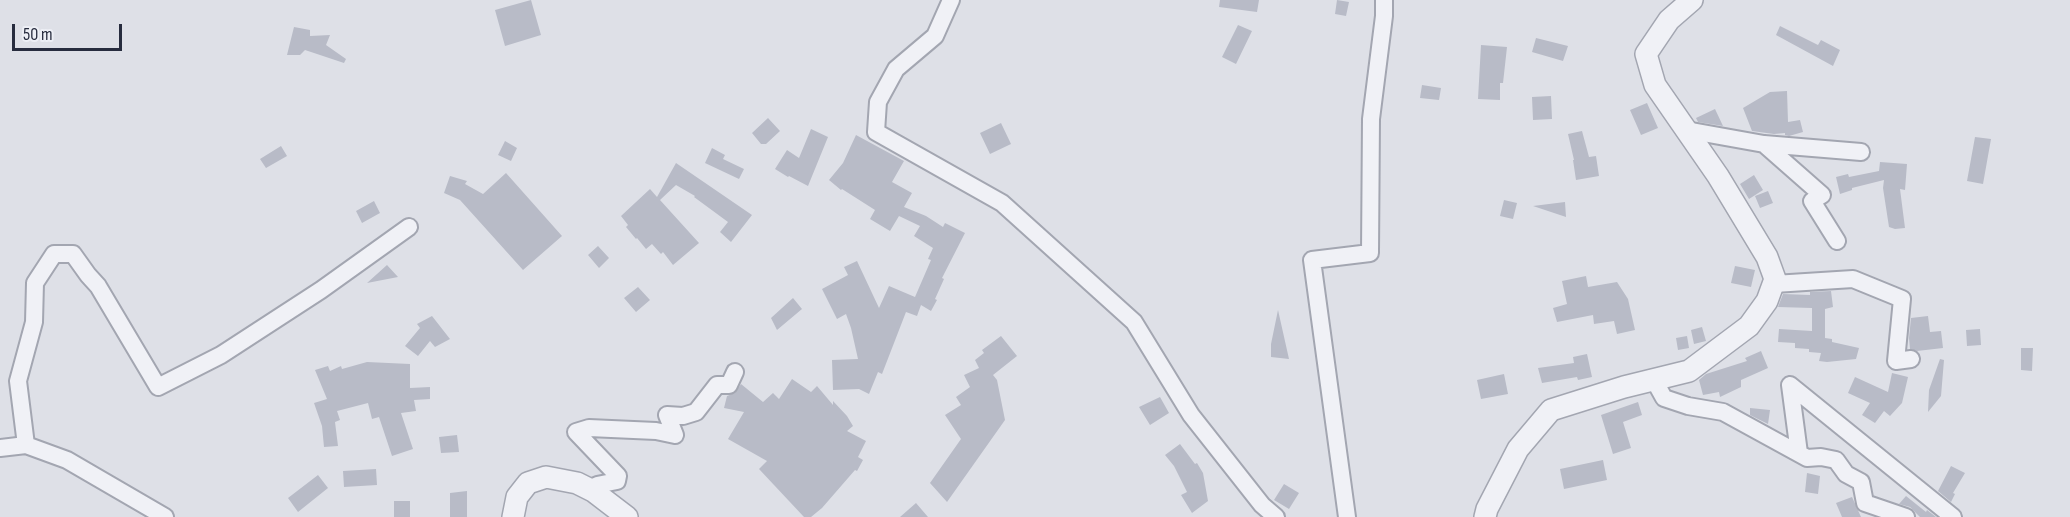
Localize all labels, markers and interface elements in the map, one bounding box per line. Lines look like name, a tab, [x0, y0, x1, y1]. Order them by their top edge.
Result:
scale bar	[15, 12, 124, 50]
text: 50 m	[23, 24, 53, 45]

